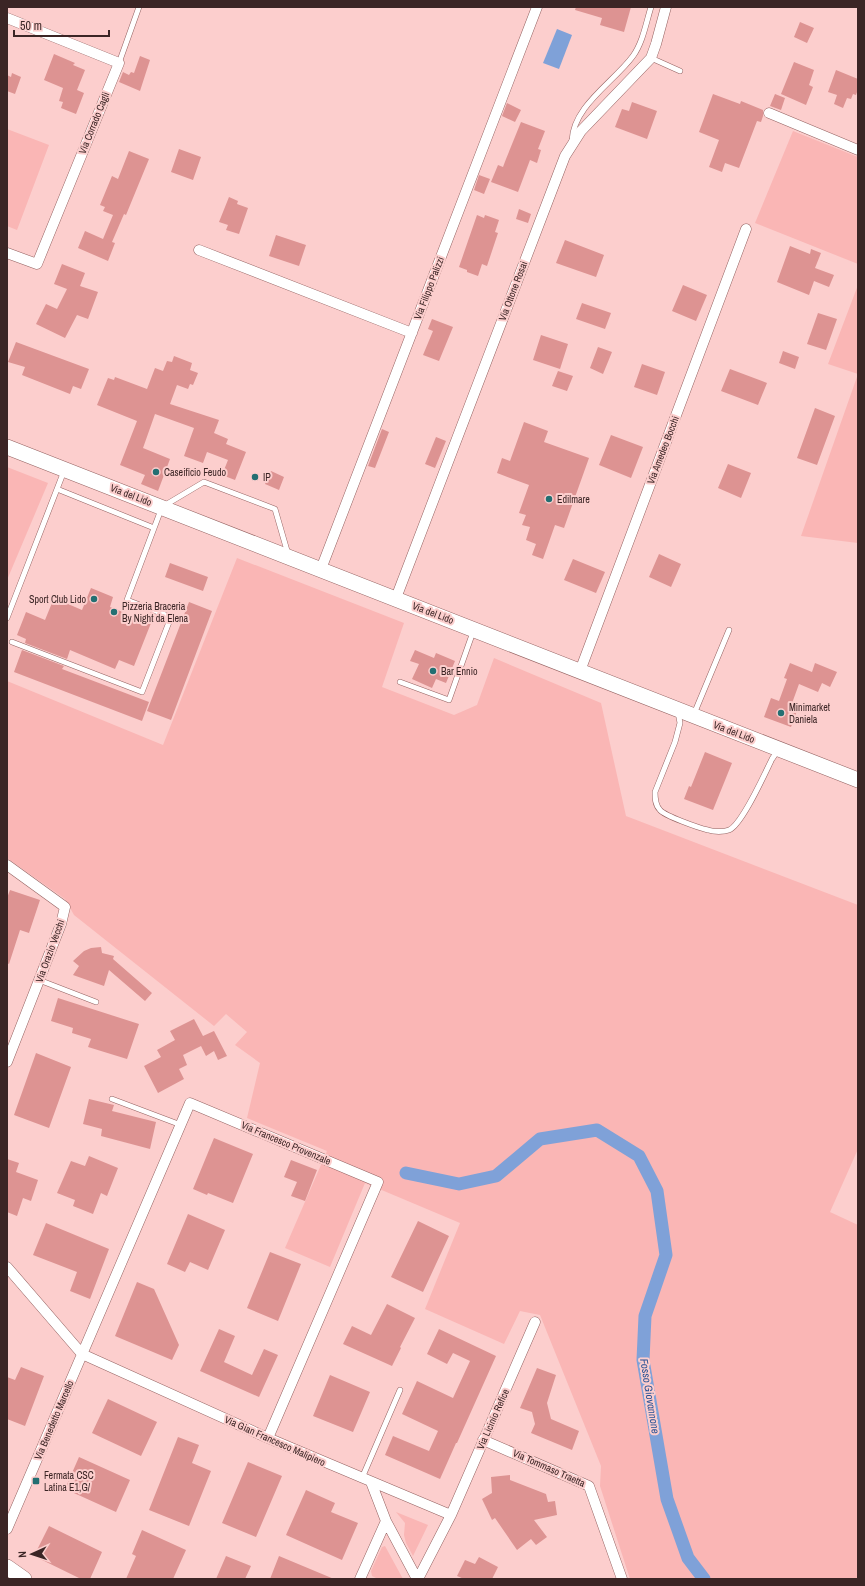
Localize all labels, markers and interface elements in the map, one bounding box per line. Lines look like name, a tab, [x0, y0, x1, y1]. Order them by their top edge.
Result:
scale bar	[14, 12, 109, 38]
text: 50 m	[20, 18, 42, 34]
street label: Via Corrado Cagli	[76, 90, 112, 156]
street label: Via Filippo Palizzi	[411, 255, 447, 321]
street label: Via Ottone Rosai	[496, 259, 530, 323]
street label: Via Amedeo Bocchi	[644, 414, 682, 486]
place label: Caseificio Feudo	[164, 466, 226, 479]
marker: Caseificio Feudo	[151, 467, 161, 477]
place label: IP	[263, 471, 271, 484]
marker: IP	[250, 472, 260, 482]
street label: Via del Lido	[108, 481, 154, 509]
place label: Edilmare	[557, 493, 590, 506]
marker: Edilmare	[544, 494, 554, 504]
place label: Sport Club Lido	[29, 593, 86, 606]
marker: Sport Club Lido	[89, 594, 99, 604]
street label: Via del Lido	[410, 599, 456, 627]
place label: Pizzeria Braceria By Night da Elena	[122, 600, 189, 625]
marker: Pizzeria Braceria By Night da Elena	[109, 607, 119, 617]
place label: Bar Ennio	[441, 665, 478, 678]
marker: Bar Ennio	[428, 666, 438, 676]
place label: Minimarket Daniela	[789, 701, 831, 726]
marker: Minimarket Daniela	[776, 708, 786, 718]
street label: Via del Lido	[711, 718, 757, 746]
street label: Via Orazio Vecchi	[33, 918, 67, 984]
street label: Via Francesco Provenzale	[239, 1118, 333, 1168]
water label: Fosso Giovannone	[637, 1357, 663, 1435]
street label: Via Benedetto Marcello	[31, 1378, 77, 1462]
street label: Via Licinio Refice	[474, 1386, 512, 1451]
street label: Via Gian Francesco Malipiero	[222, 1413, 328, 1469]
street label: Via Tommaso Traetta	[511, 1446, 588, 1490]
place label: Fermata CSC Latina E1,G/	[44, 1469, 94, 1494]
marker: Fermata CSC Latina E1,G/	[31, 1476, 41, 1486]
north arrow	[12, 1534, 52, 1574]
text: N	[15, 1551, 29, 1558]

